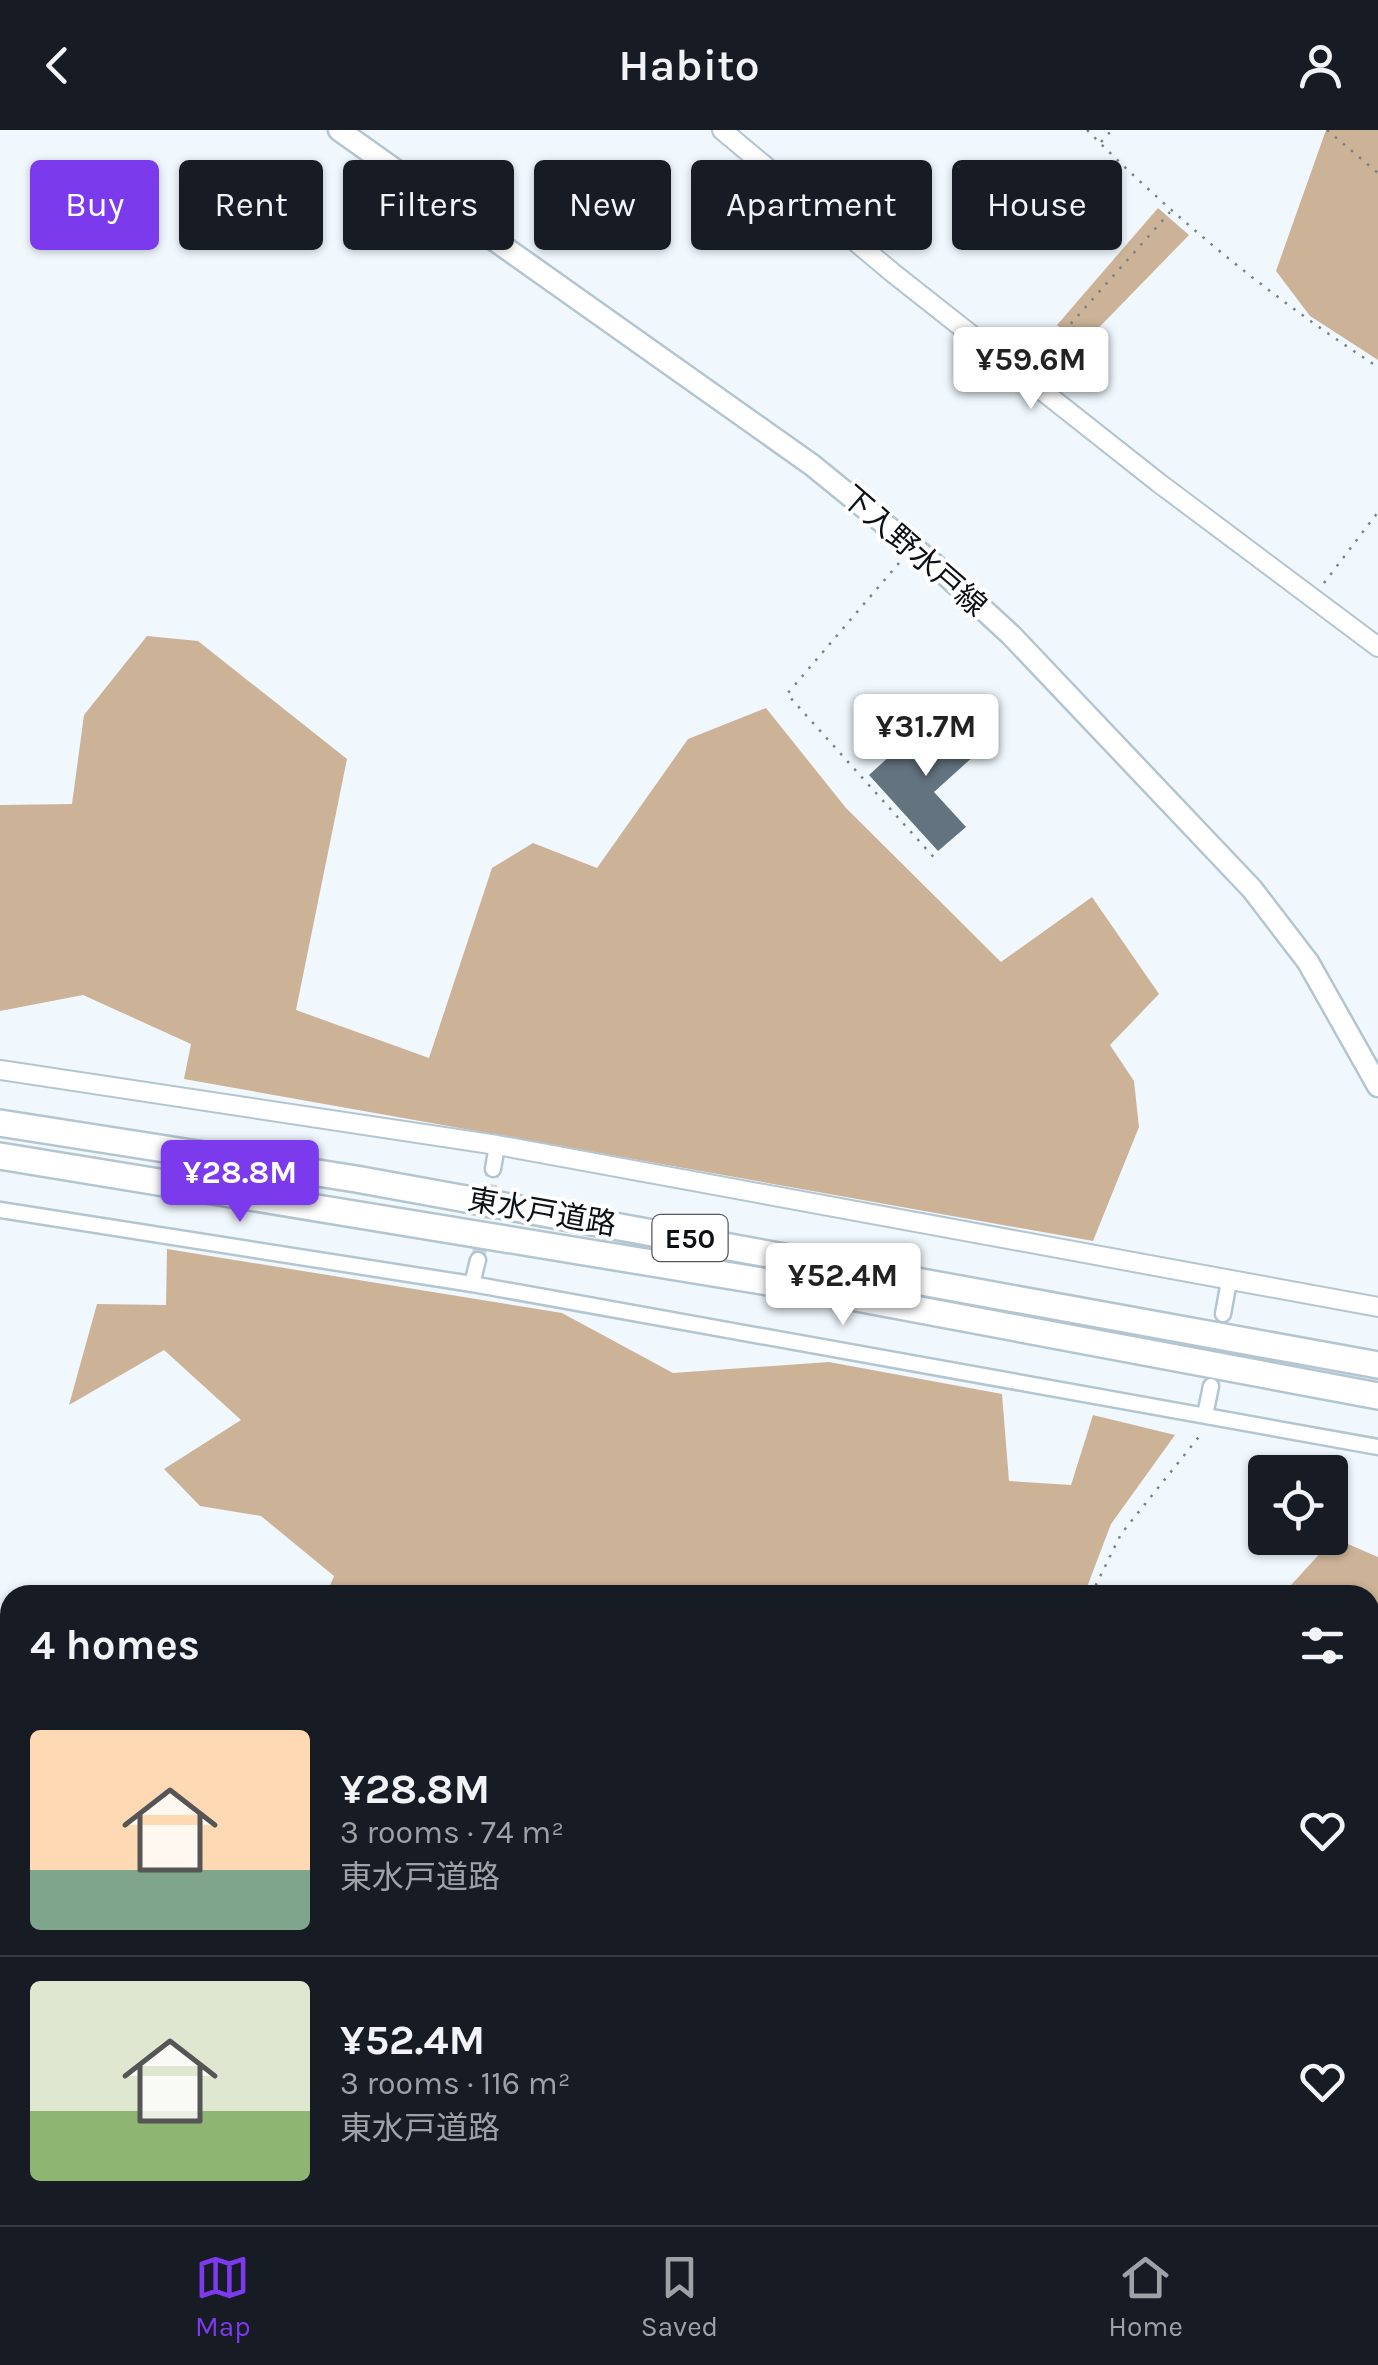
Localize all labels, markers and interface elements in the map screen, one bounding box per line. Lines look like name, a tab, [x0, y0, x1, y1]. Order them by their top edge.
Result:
icon: back	[30, 38, 85, 93]
icon: person	[1293, 38, 1348, 93]
text: Habito	[618, 39, 760, 91]
chip: Buy	[30, 160, 159, 250]
chip: Rent	[179, 160, 323, 250]
chip: Filters	[343, 160, 514, 250]
chip: New	[534, 160, 671, 250]
chip: Apartment	[691, 160, 932, 250]
chip: House	[952, 160, 1122, 250]
pin: ¥59.6M	[950, 327, 1112, 412]
text: ¥59.6M	[975, 341, 1087, 378]
street label: 下入野水戸線	[834, 478, 994, 624]
pin: ¥31.7M	[845, 694, 1007, 779]
text: ¥31.7M	[876, 708, 976, 745]
pin: ¥28.8M	[159, 1140, 321, 1225]
text: ¥28.8M	[183, 1154, 297, 1191]
street label: 東水戸道路	[465, 1181, 619, 1243]
road number: E50	[652, 1215, 728, 1261]
pin: ¥52.4M	[762, 1243, 924, 1328]
text: ¥52.4M	[788, 1257, 898, 1294]
map controls	[1248, 1455, 1348, 1555]
button: locate	[1248, 1455, 1348, 1555]
icon: filters	[1295, 1618, 1350, 1673]
text: 4 homes	[30, 1620, 200, 1670]
text: ¥28.8M	[340, 1764, 490, 1814]
icon: home	[110, 1770, 230, 1890]
icon: heart	[1295, 1803, 1350, 1858]
text: 3 rooms · 74 m²	[340, 1814, 564, 1851]
text: 東水戸道路	[340, 1859, 500, 1896]
text: ¥52.4M	[340, 2015, 485, 2065]
icon: home	[110, 2021, 230, 2141]
icon: heart	[1295, 2054, 1350, 2109]
text: 3 rooms · 116 m²	[340, 2065, 571, 2102]
text: 東水戸道路	[340, 2110, 500, 2147]
tab: Map	[195, 2250, 251, 2343]
tab: Saved	[641, 2250, 718, 2343]
tab: Home	[1108, 2250, 1183, 2343]

